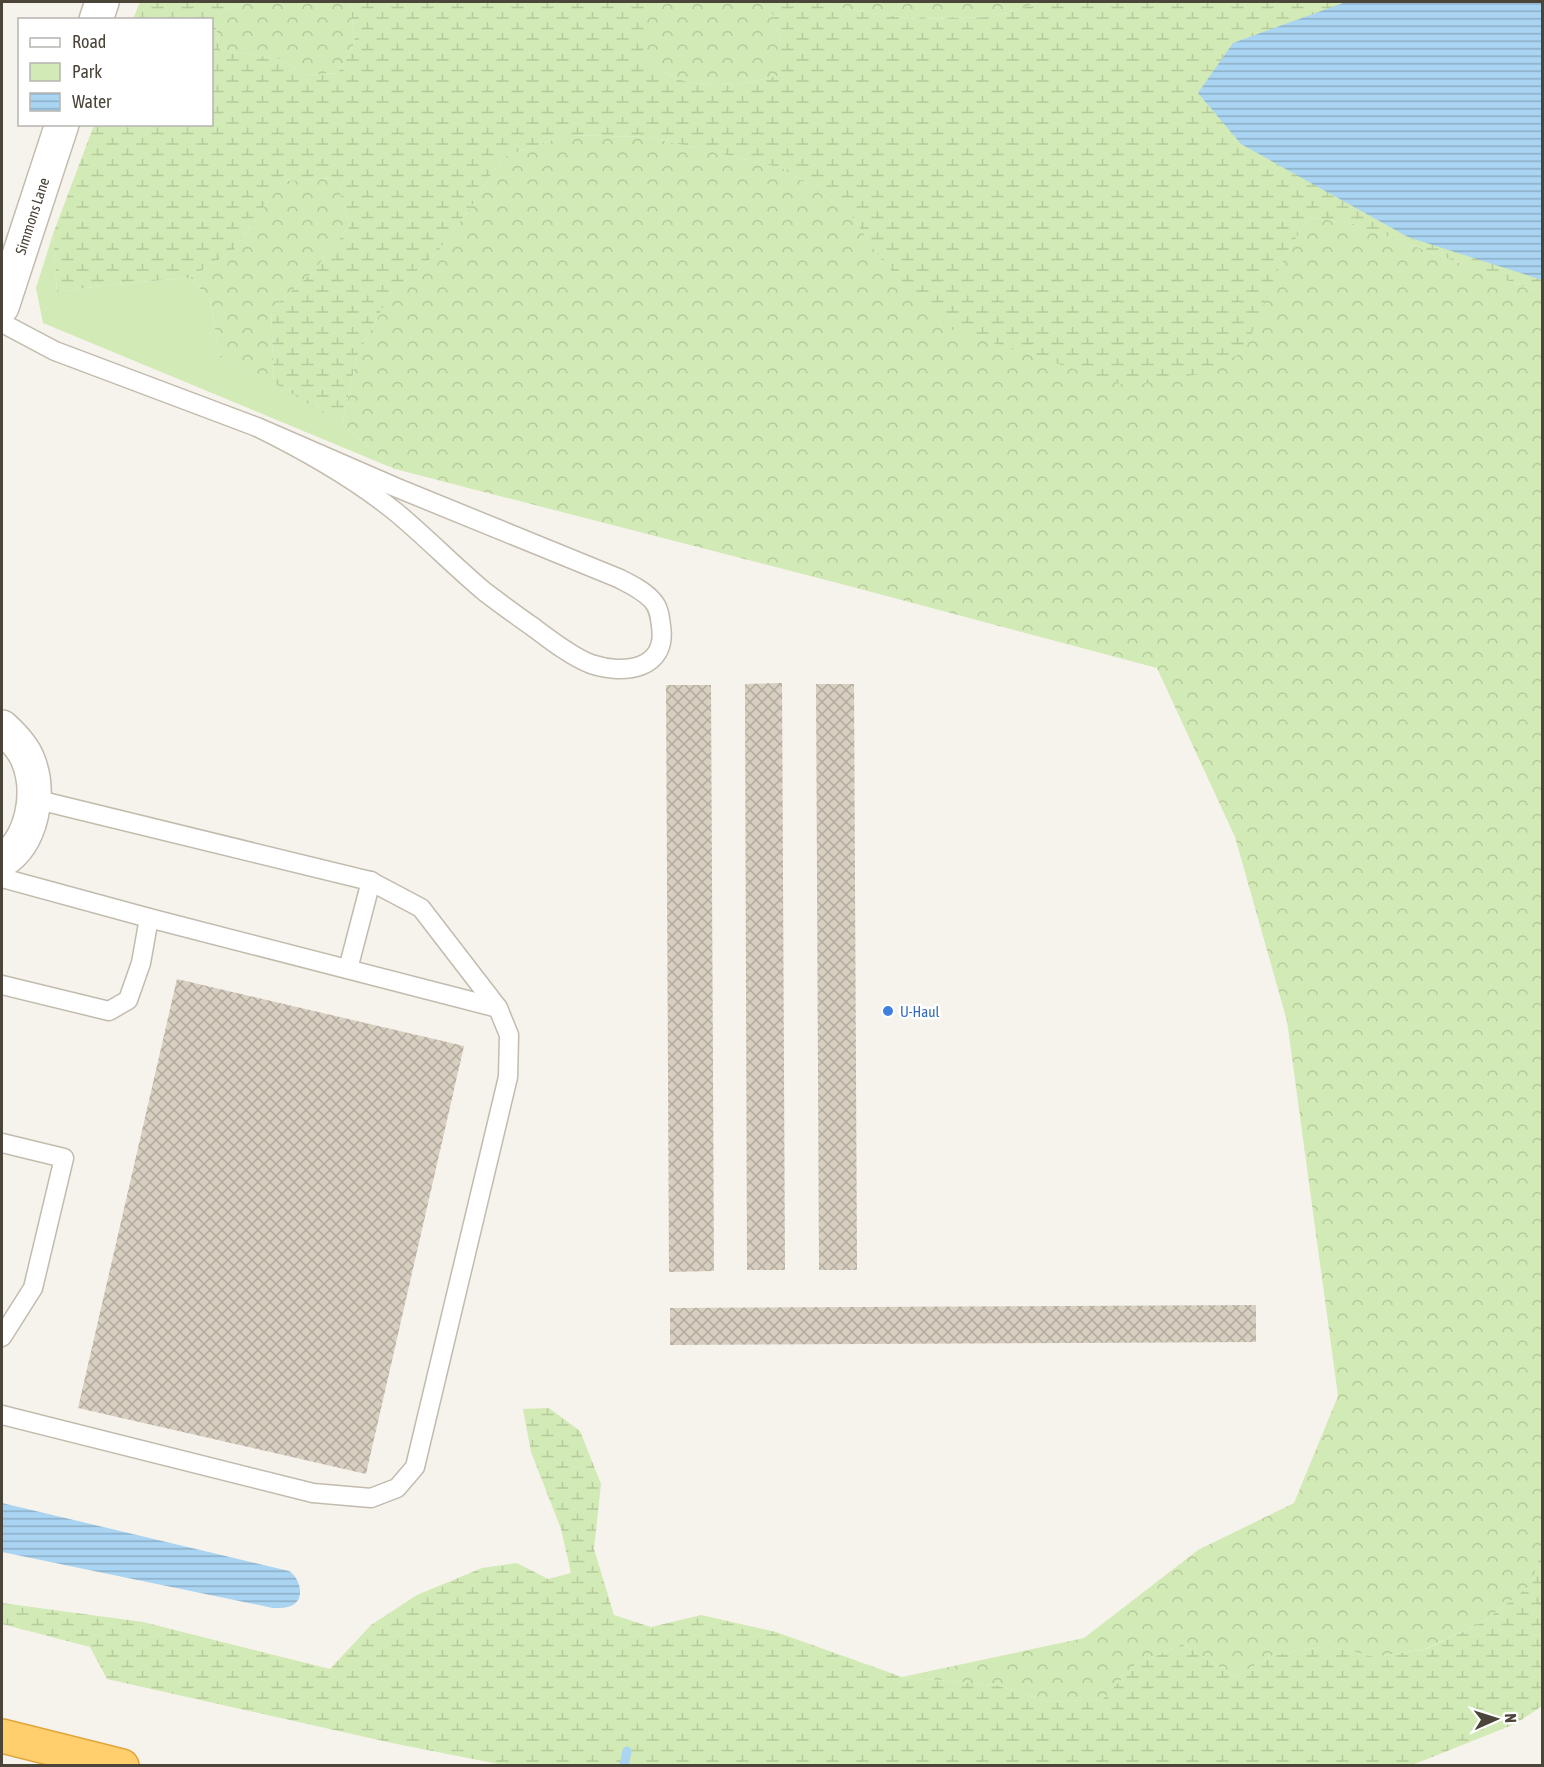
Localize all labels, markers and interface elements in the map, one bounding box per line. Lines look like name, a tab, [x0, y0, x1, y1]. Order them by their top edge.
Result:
legend	[18, 18, 213, 126]
text: Road	[72, 31, 106, 52]
text: Park	[72, 61, 102, 82]
text: Water	[72, 91, 112, 112]
street label: Simmons Lane	[12, 175, 52, 257]
place label: U-Haul	[900, 1003, 940, 1020]
marker: U-Haul	[881, 1004, 895, 1018]
north arrow	[1466, 1689, 1526, 1749]
text: N	[1502, 1713, 1520, 1723]

